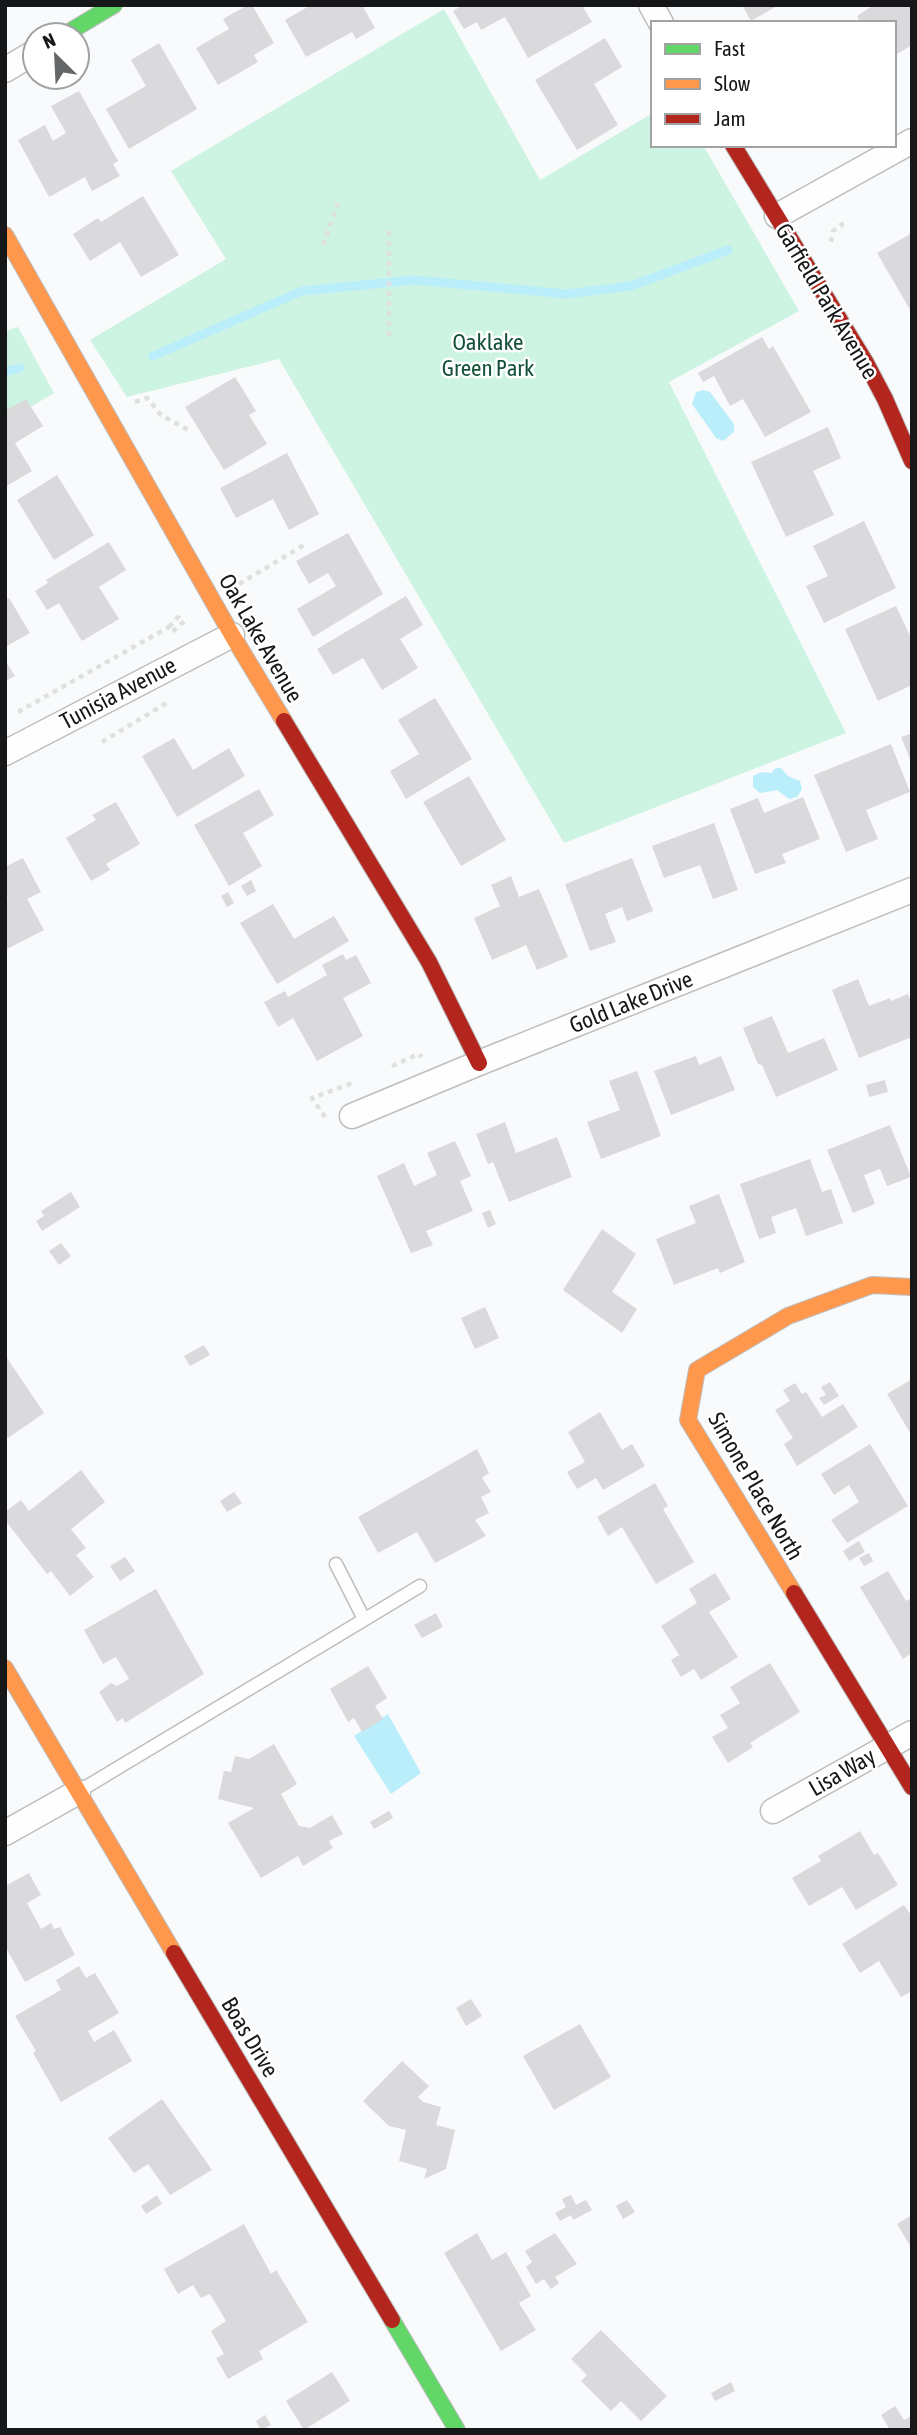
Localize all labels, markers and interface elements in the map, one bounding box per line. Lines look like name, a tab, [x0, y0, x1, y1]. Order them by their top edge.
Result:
north arrow	[21, 21, 91, 91]
legend	[651, 21, 896, 147]
text: N	[39, 28, 59, 53]
text: Fast	[714, 36, 745, 60]
text: Slow	[714, 71, 751, 95]
text: Jam	[714, 106, 746, 130]
street label: Garfield Park Avenue	[770, 219, 884, 383]
park label: Oaklake Green Park	[442, 329, 534, 381]
street label: Oak Lake Avenue	[214, 569, 308, 707]
street label: Tunisia Avenue	[56, 652, 180, 734]
street label: Gold Lake Drive	[566, 966, 696, 1038]
street label: Simone Place North	[703, 1408, 809, 1564]
street label: Lisa Way	[804, 1743, 880, 1801]
street label: Boas Drive	[216, 1992, 284, 2082]

